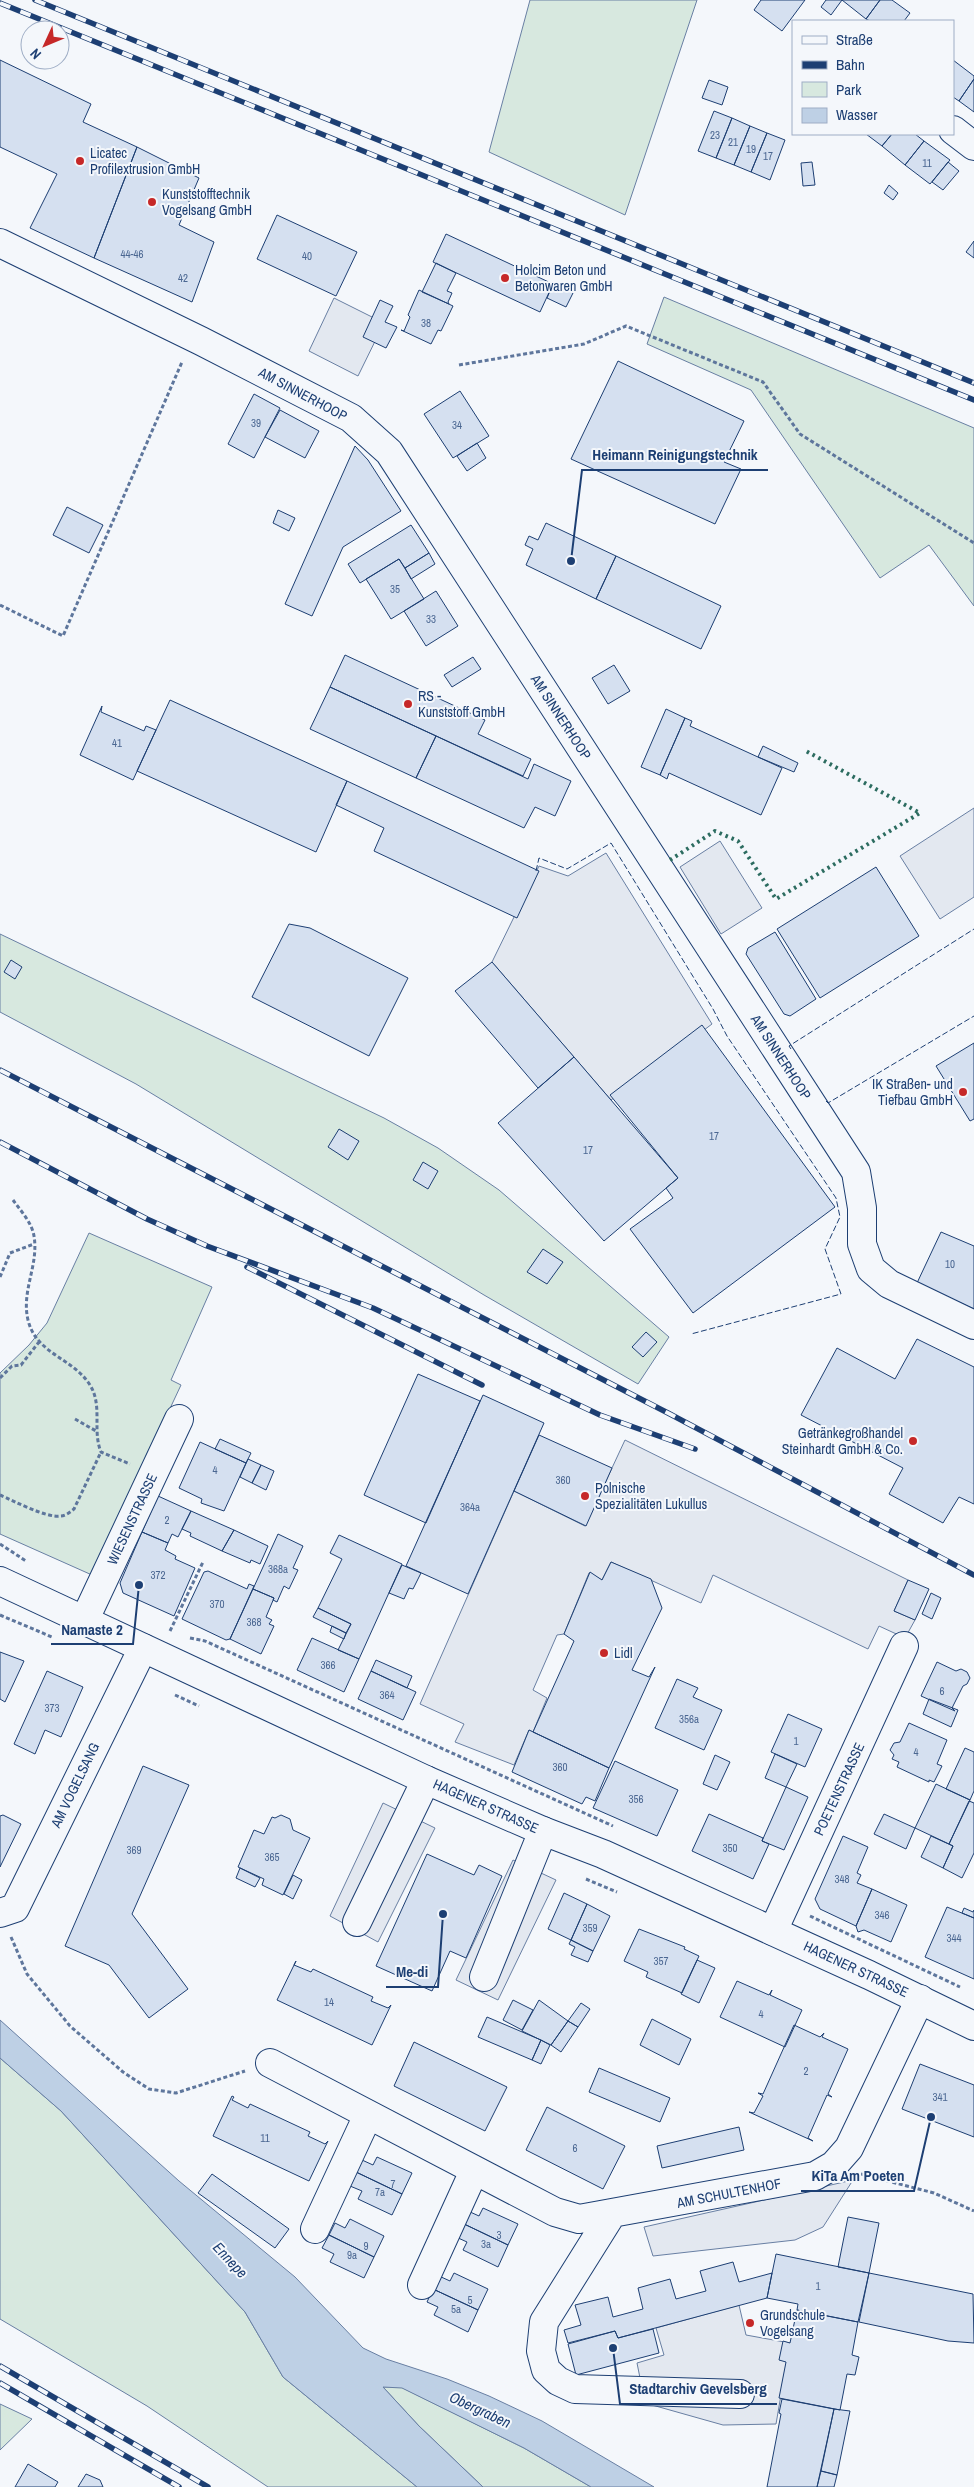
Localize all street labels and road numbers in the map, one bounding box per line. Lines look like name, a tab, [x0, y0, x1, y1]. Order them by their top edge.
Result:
street label: AM SINNERHOOP	[255, 363, 351, 425]
street label: AM SINNERHOOP	[526, 670, 595, 763]
street label: AM SINNERHOOP	[746, 1010, 815, 1103]
street label: WIESENSTRASSE	[103, 1470, 161, 1568]
street label: AM VOGELSANG	[46, 1739, 103, 1831]
street label: POETENSTRASSE	[810, 1740, 868, 1838]
street label: HAGENER STRASSE	[430, 1775, 542, 1837]
street label: HAGENER STRASSE	[801, 1937, 911, 2001]
street label: AM SCHULTENHOF	[674, 2174, 783, 2212]

